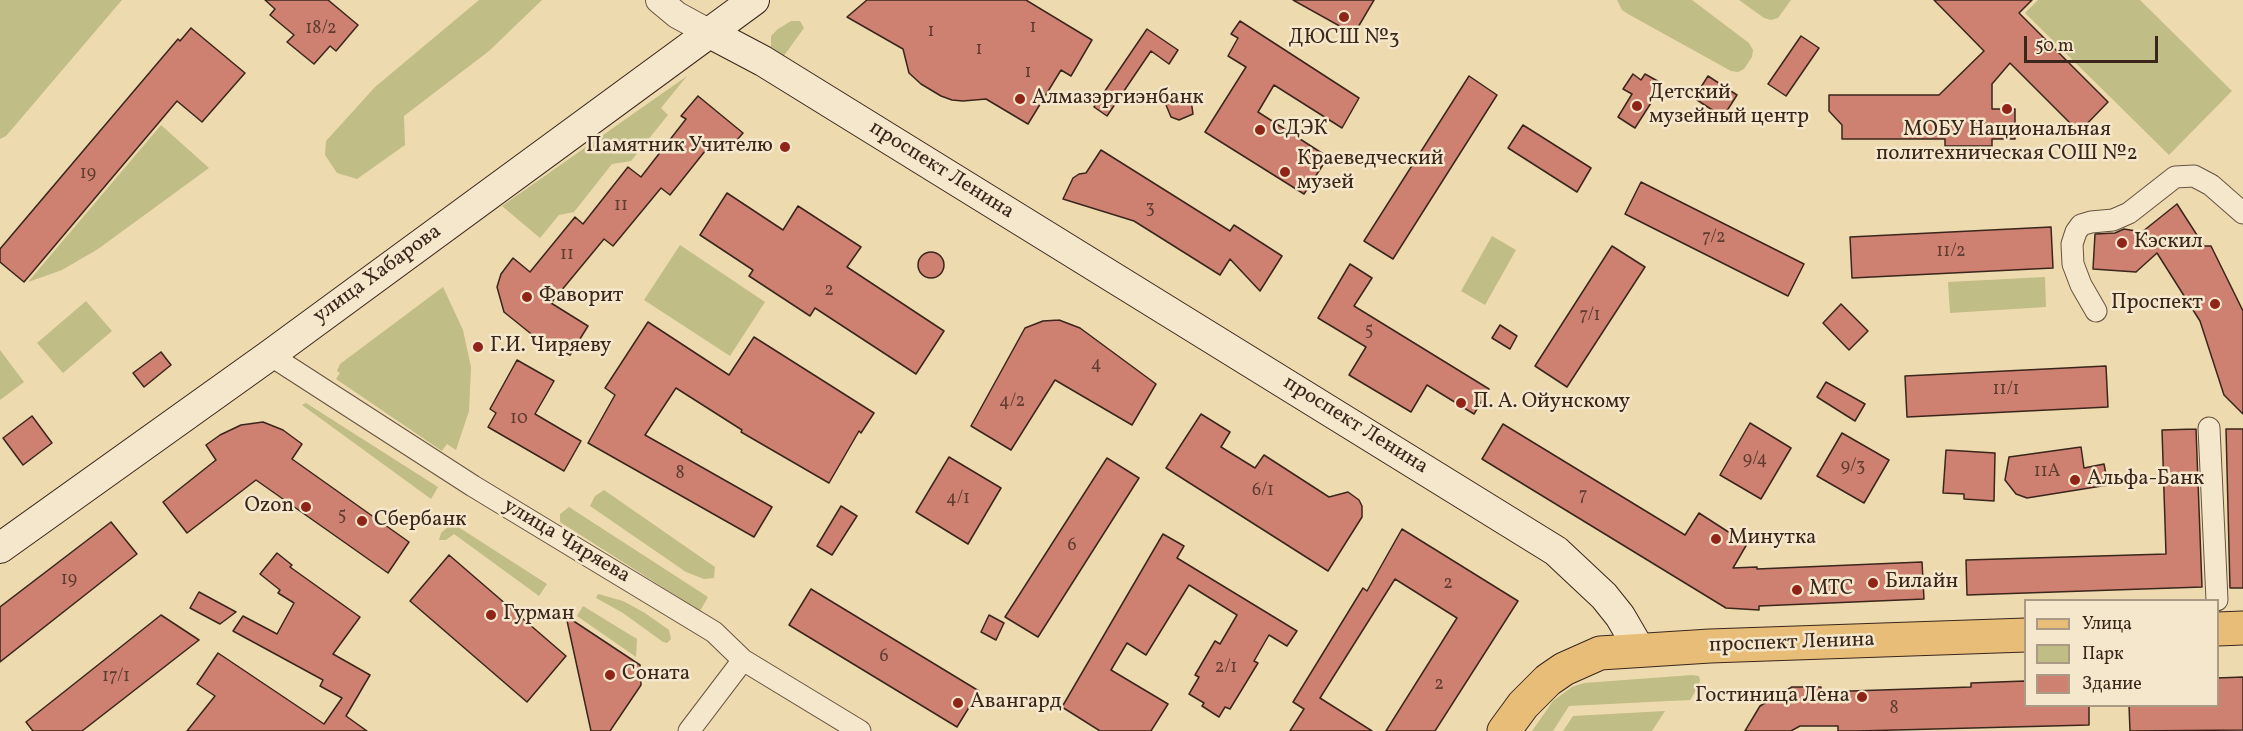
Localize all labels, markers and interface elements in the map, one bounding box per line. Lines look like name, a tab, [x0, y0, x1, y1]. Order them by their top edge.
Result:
marker: ДЮСШ №3	[1337, 10, 1351, 24]
house number: 1	[1030, 18, 1036, 40]
house number: 18/2	[305, 19, 337, 41]
house number: 1	[928, 22, 934, 44]
scale bar	[2027, 24, 2160, 62]
place label: ДЮСШ №3	[1289, 26, 1399, 52]
text: 50 m	[2035, 34, 2074, 59]
house number: 1	[976, 40, 982, 62]
house number: 1	[1025, 63, 1031, 85]
place label: Детский музейный центр	[1649, 81, 1809, 131]
place label: Алмазэргиэнбанк	[1032, 86, 1204, 112]
marker: Алмазэргиэнбанк	[1013, 92, 1027, 106]
marker: Детский музейный центр	[1630, 99, 1644, 113]
marker: МОБУ Национальная политехническая СОШ №2	[2000, 102, 2014, 116]
street label: проспект Ленина	[864, 116, 1018, 226]
place label: СДЭК	[1272, 117, 1328, 143]
place label: МОБУ Национальная политехническая СОШ №2	[1876, 118, 2138, 168]
marker: СДЭК	[1253, 123, 1267, 137]
place label: Памятник Учителю	[586, 134, 773, 160]
marker: Памятник Учителю	[778, 140, 792, 154]
place label: Краеведческий музей	[1297, 147, 1444, 197]
house number: 19	[80, 164, 96, 186]
marker: Краеведческий музей	[1278, 165, 1292, 179]
house number: 11	[614, 196, 628, 218]
house number: 3	[1145, 199, 1155, 221]
street label: улица Хабарова	[309, 220, 447, 330]
house number: 7/2	[1702, 228, 1726, 250]
place label: Кэскил	[2134, 230, 2203, 256]
marker: Кэскил	[2115, 236, 2129, 250]
house number: 11/2	[1936, 242, 1966, 264]
house number: 11	[560, 245, 574, 267]
house number: 2	[824, 281, 834, 303]
place label: Фаворит	[539, 284, 623, 310]
marker: Фаворит	[520, 290, 534, 304]
place label: Проспект	[2111, 291, 2203, 317]
marker: Проспект	[2208, 297, 2222, 311]
house number: 7/1	[1579, 306, 1601, 328]
house number: 5	[1365, 321, 1373, 343]
place label: Г.И. Чиряеву	[490, 334, 611, 360]
marker: Г.И. Чиряеву	[471, 340, 485, 354]
house number: 4	[1091, 355, 1101, 377]
street label: проспект Ленина	[1278, 371, 1432, 481]
house number: 11/1	[1993, 380, 2019, 402]
place label: П. А. Ойунскому	[1473, 390, 1630, 416]
house number: 4/2	[999, 392, 1025, 414]
marker: П. А. Ойунскому	[1454, 396, 1468, 410]
house number: 10	[510, 409, 528, 431]
house number: 9/4	[1743, 450, 1767, 472]
house number: 9/3	[1841, 457, 1865, 479]
house number: 11А	[2034, 462, 2060, 484]
house number: 8	[675, 464, 685, 486]
place label: Альфа-Банк	[2087, 467, 2204, 493]
marker: Альфа-Банк	[2068, 473, 2082, 487]
house number: 6/1	[1252, 481, 1274, 503]
house number: 7	[1579, 486, 1587, 508]
house number: 4/1	[946, 489, 970, 511]
place label: Ozon	[244, 494, 294, 520]
street label: улица Чиряева	[498, 494, 634, 590]
marker: Ozon	[299, 500, 313, 514]
house number: 5	[338, 506, 346, 528]
place label: Сбербанк	[374, 508, 466, 534]
marker: Сбербанк	[355, 514, 369, 528]
place label: Минутка	[1728, 526, 1817, 552]
marker: Минутка	[1709, 532, 1723, 546]
house number: 6	[1067, 536, 1077, 558]
house number: 19	[61, 570, 77, 592]
place label: Билайн	[1885, 570, 1958, 596]
house number: 2	[1443, 574, 1453, 596]
marker: Билайн	[1866, 576, 1880, 590]
place label: МТС	[1809, 577, 1854, 603]
marker: МТС	[1790, 583, 1804, 597]
legend	[2024, 599, 2219, 707]
place label: Гурман	[503, 602, 574, 628]
marker: Гурман	[484, 608, 498, 622]
text: Улица	[2082, 612, 2132, 637]
street label: проспект Ленина	[1709, 629, 1875, 659]
text: Парк	[2082, 642, 2124, 667]
house number: 6	[879, 647, 889, 669]
house number: 2/1	[1215, 658, 1237, 680]
place label: Соната	[622, 662, 690, 688]
house number: 17/1	[102, 667, 130, 689]
marker: Соната	[603, 668, 617, 682]
text: Здание	[2082, 672, 2142, 697]
house number: 2	[1434, 675, 1444, 697]
place label: Гостиница Лена	[1695, 684, 1850, 710]
place label: Авангард	[970, 690, 1062, 716]
marker: Гостиница Лена	[1855, 690, 1869, 704]
marker: Авангард	[951, 696, 965, 710]
house number: 8	[1889, 699, 1899, 721]

